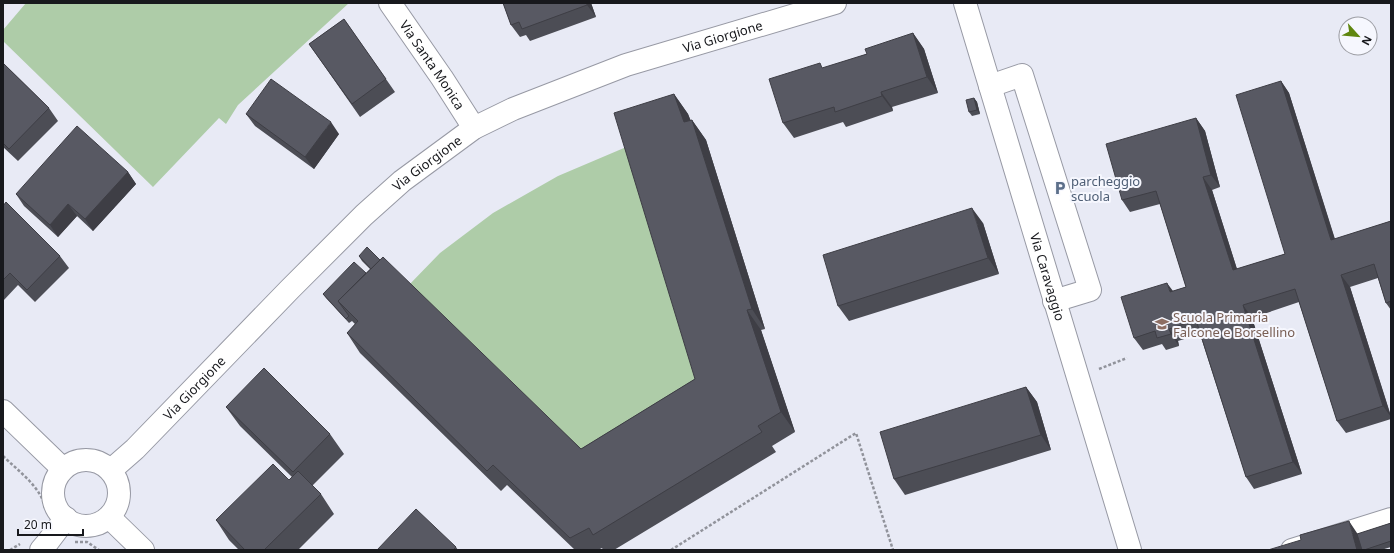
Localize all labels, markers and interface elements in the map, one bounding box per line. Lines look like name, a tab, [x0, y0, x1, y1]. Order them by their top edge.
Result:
street label: Via Giorgione	[680, 16, 765, 57]
north arrow	[1338, 16, 1378, 56]
street label: Via Santa Monica	[396, 17, 469, 113]
text: N	[1359, 33, 1376, 48]
street label: Via Giorgione	[388, 131, 465, 195]
place label: parcheggio scuola	[1071, 172, 1140, 205]
parking icon: parcheggio scuola	[1052, 180, 1068, 196]
street label: Via Caravaggio	[1026, 231, 1069, 323]
place label: Scuola Primaria Falcone e Borsellino	[1173, 308, 1295, 341]
school or university icon: Scuola Primaria Falcone e Borsellino	[1154, 316, 1170, 332]
street label: Via Giorgione	[159, 352, 229, 424]
scale bar	[18, 511, 83, 537]
text: 20 m	[24, 516, 52, 533]

